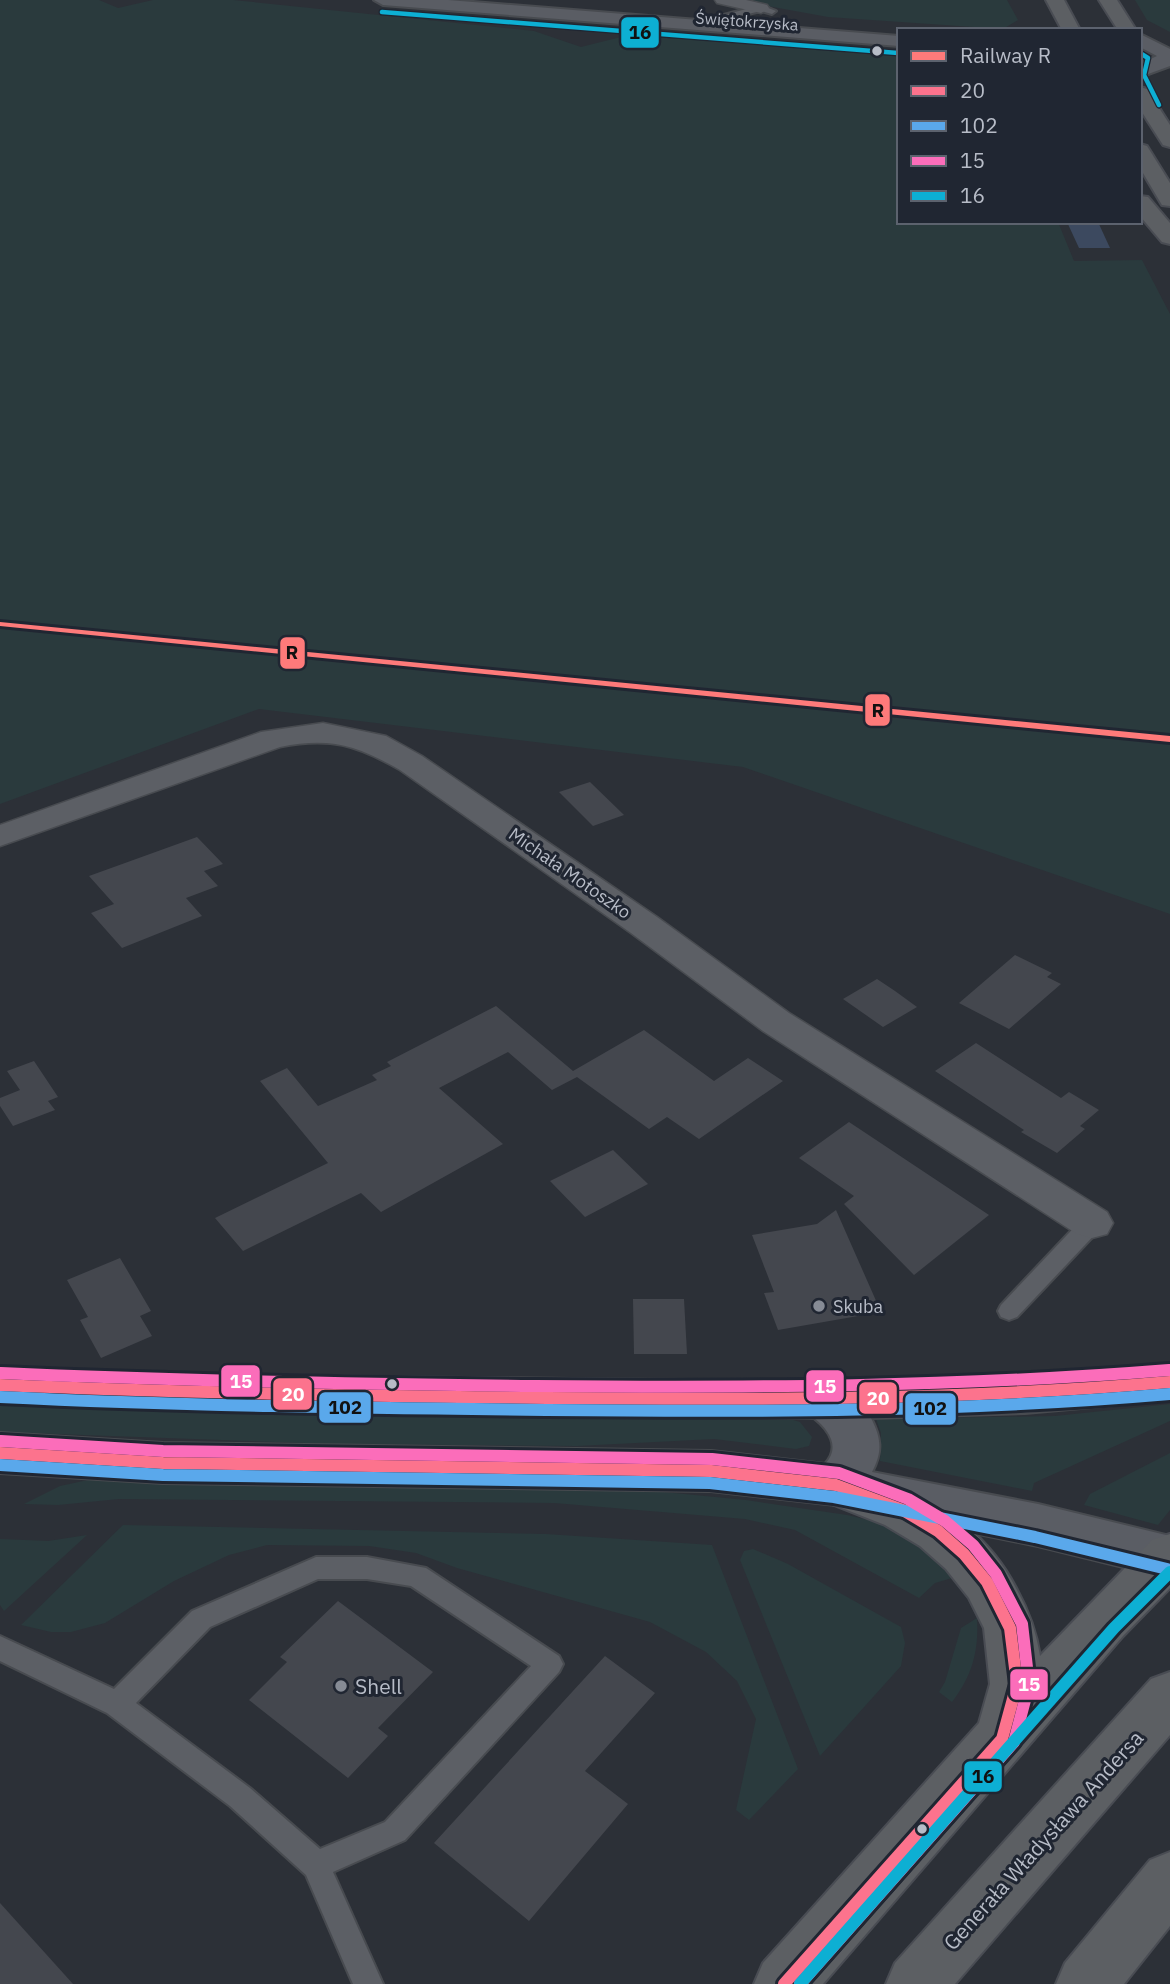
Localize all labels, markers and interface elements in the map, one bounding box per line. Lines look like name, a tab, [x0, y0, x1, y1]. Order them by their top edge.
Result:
street label: Świętokrzyska	[695, 6, 800, 35]
line badge: 16	[620, 16, 660, 49]
text: 16	[629, 20, 651, 44]
legend	[897, 28, 1142, 224]
text: Railway R	[960, 41, 1051, 69]
unlabelled marker	[870, 44, 884, 58]
text: 20	[960, 76, 985, 104]
text: 102	[960, 111, 998, 139]
text: 15	[960, 146, 985, 174]
text: 16	[960, 181, 985, 209]
line badge: R	[279, 636, 306, 670]
text: R	[286, 640, 298, 664]
line badge: R	[864, 693, 891, 727]
text: R	[872, 698, 884, 722]
street label: Michała Motoszko	[504, 822, 636, 924]
place label: Skuba	[833, 1295, 883, 1318]
marker: Skuba	[811, 1298, 827, 1314]
line badge: 15	[220, 1364, 261, 1398]
text: 15	[230, 1369, 252, 1393]
line badge: 15	[805, 1369, 845, 1403]
text: 15	[814, 1374, 836, 1398]
line badge: 20	[272, 1377, 313, 1411]
unlabelled marker	[385, 1377, 399, 1391]
line badge: 20	[858, 1381, 898, 1415]
text: 20	[282, 1382, 304, 1406]
text: 20	[867, 1386, 889, 1410]
line badge: 102	[318, 1391, 372, 1424]
line badge: 102	[904, 1392, 957, 1426]
text: 102	[328, 1395, 362, 1419]
text: 102	[913, 1396, 947, 1420]
line badge: 15	[1009, 1668, 1049, 1701]
place label: Shell	[355, 1672, 402, 1700]
text: 15	[1018, 1672, 1040, 1696]
marker: Shell	[333, 1678, 349, 1694]
street label: Generała Władysława Andersa	[937, 1724, 1149, 1956]
line badge: 16	[963, 1760, 1003, 1793]
text: 16	[972, 1764, 994, 1788]
unlabelled marker	[915, 1822, 929, 1836]

